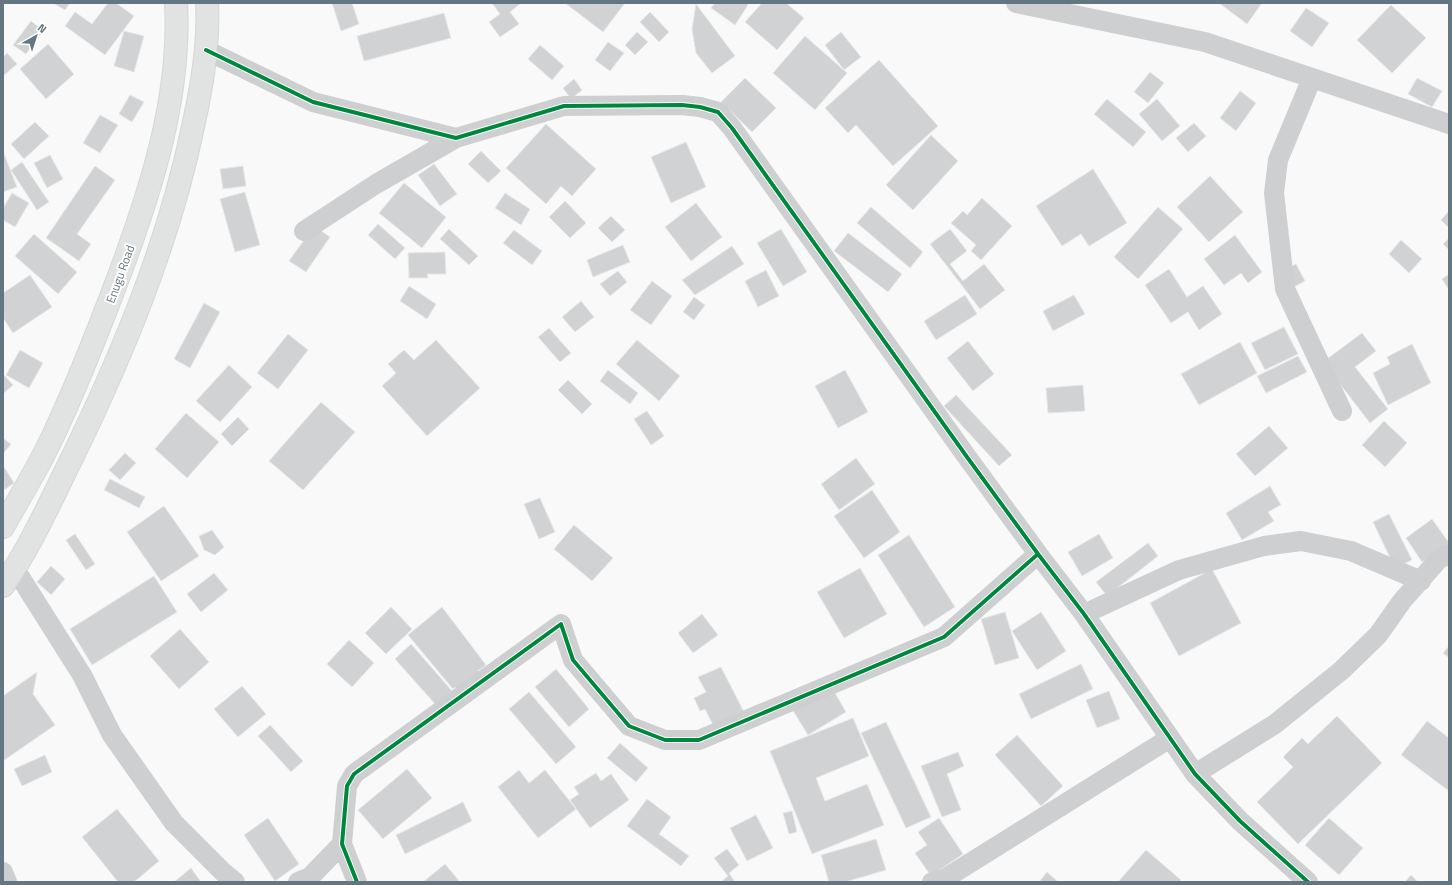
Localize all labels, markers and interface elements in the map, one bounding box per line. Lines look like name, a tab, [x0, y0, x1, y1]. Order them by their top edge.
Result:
north arrow	[16, 16, 56, 56]
text: N	[34, 20, 50, 37]
street label: Enugu Road	[101, 242, 139, 306]

